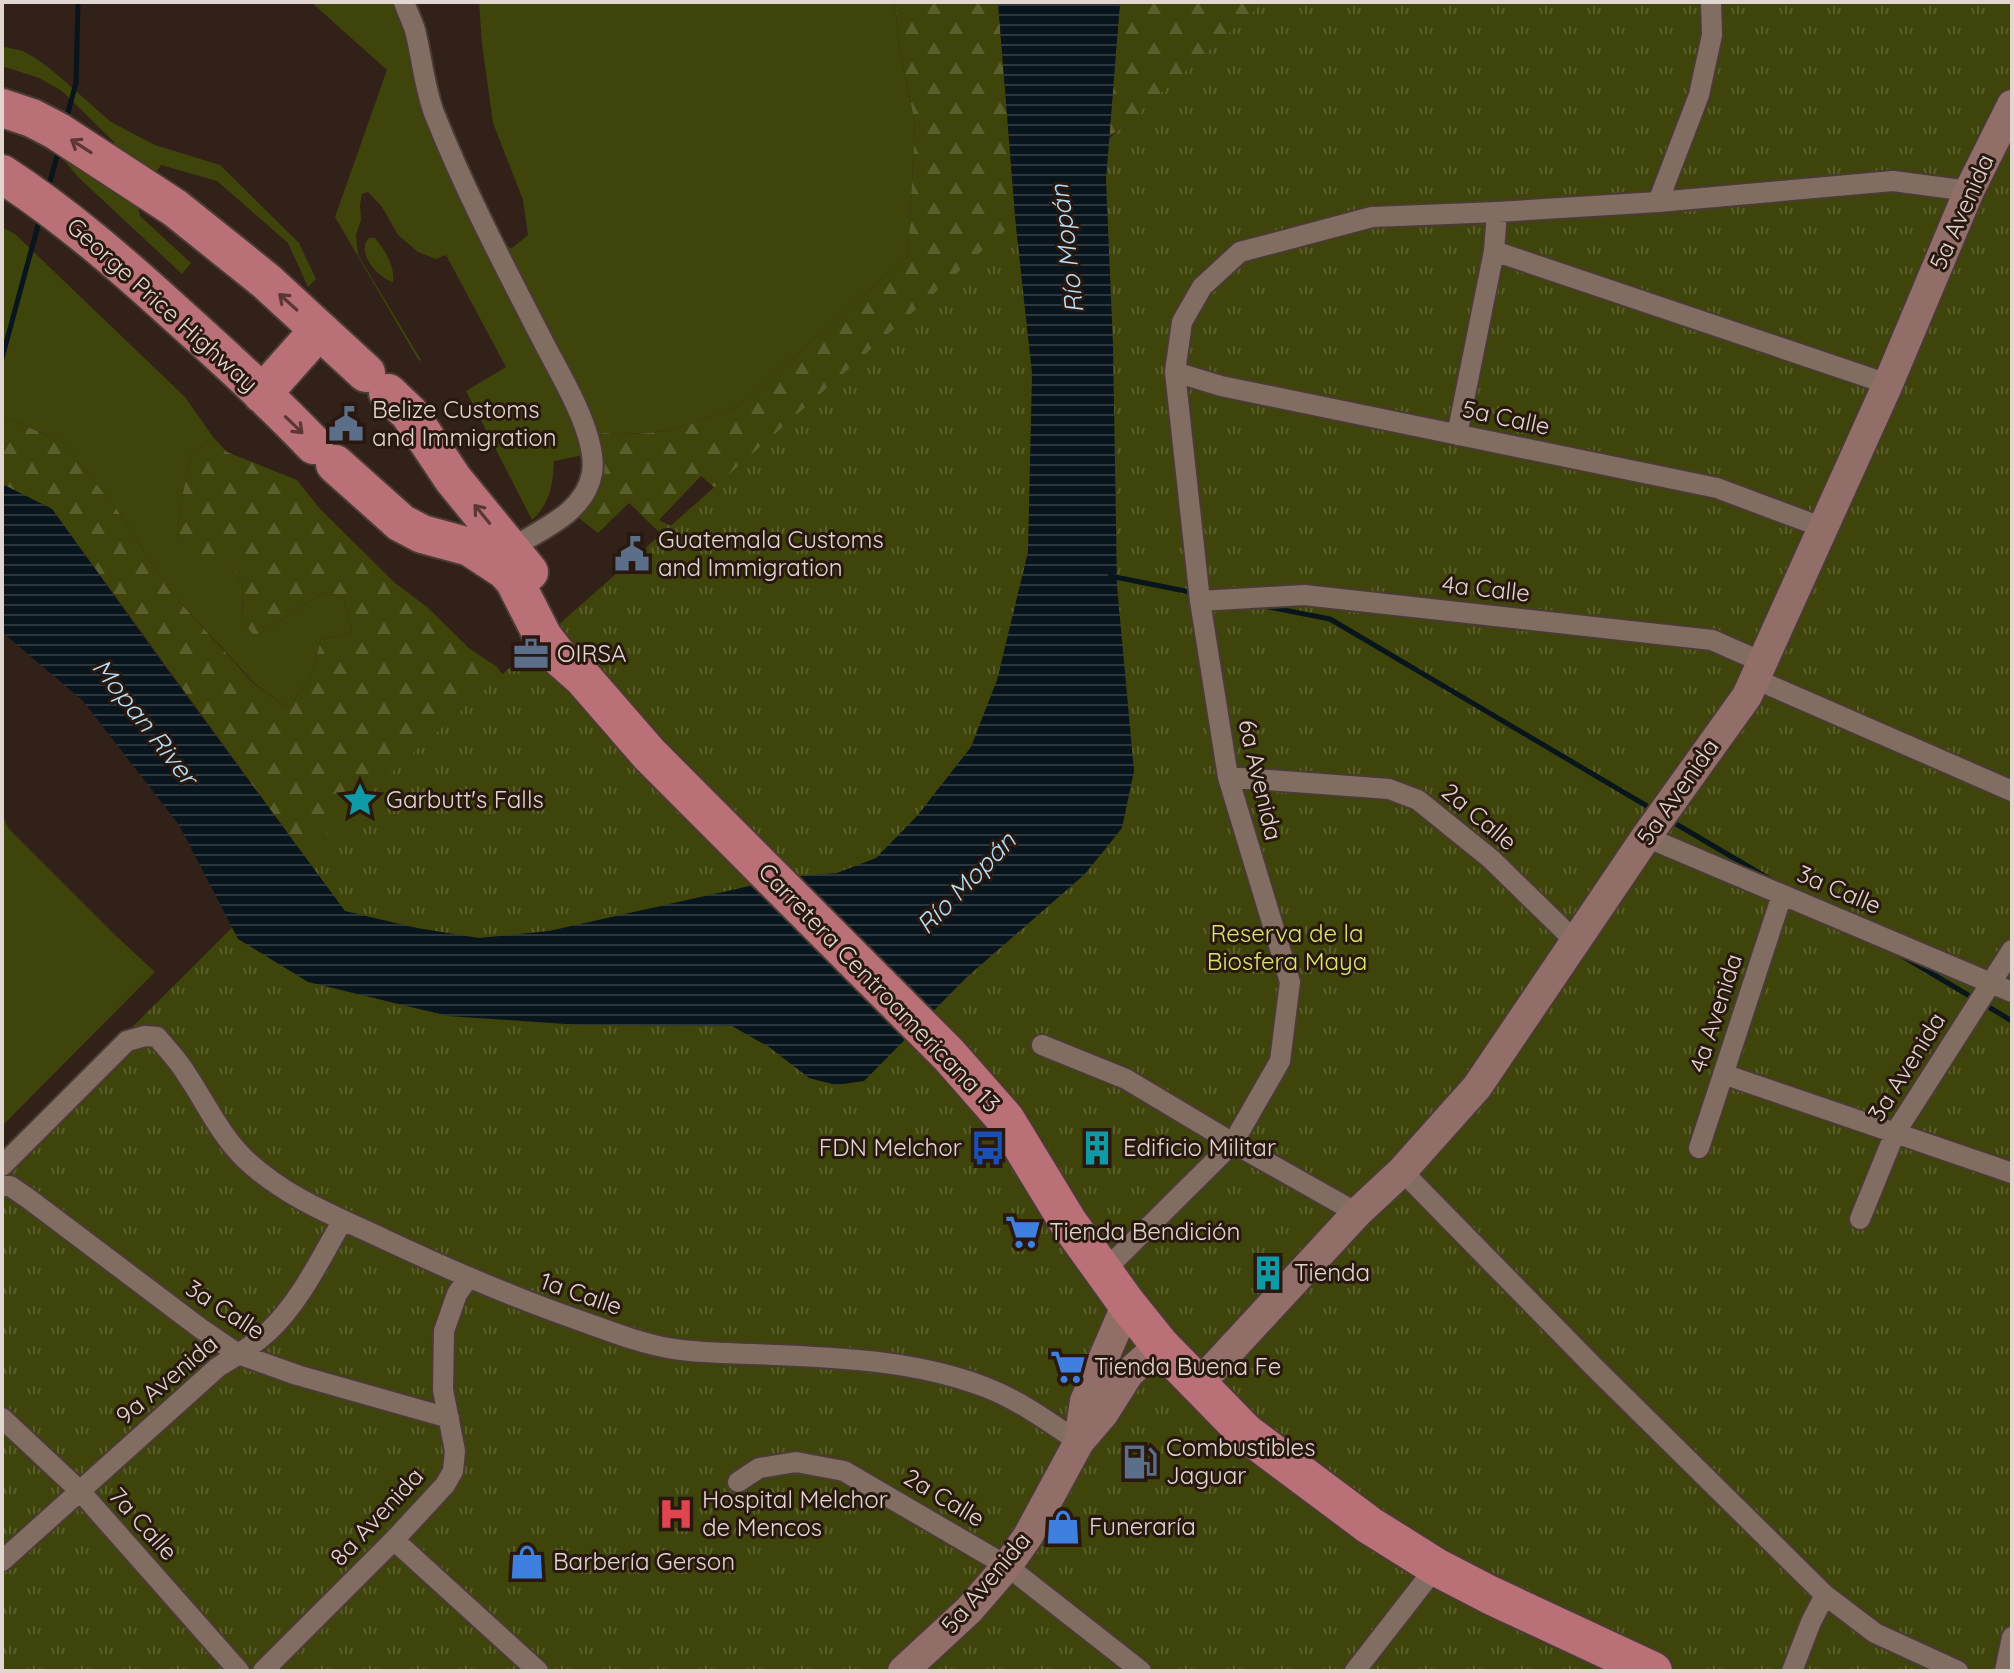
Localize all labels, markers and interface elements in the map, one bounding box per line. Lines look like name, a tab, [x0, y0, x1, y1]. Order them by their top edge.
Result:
one-way arrow	[70, 138, 92, 155]
street label: 5a Avenida	[1922, 149, 2000, 274]
water label: Río Mopán	[1042, 182, 1091, 315]
street label: George Price Highway	[61, 211, 264, 398]
one-way arrow	[279, 293, 299, 311]
street label: 5a Calle	[1460, 393, 1553, 441]
place label: Belize Customs and Immigration	[372, 394, 557, 452]
public building icon: Belize Customs and Immigration	[327, 405, 365, 443]
one-way arrow	[284, 416, 304, 435]
one-way arrow	[473, 504, 491, 525]
place label: Guatemala Customs and Immigration	[658, 524, 884, 582]
public building icon: Guatemala Customs and Immigration	[613, 535, 651, 573]
street label: 4a Calle	[1441, 568, 1532, 608]
office icon: OIRSA	[512, 635, 550, 673]
place label: OIRSA	[557, 638, 626, 668]
water label: Mopan River	[86, 652, 207, 794]
street label: 6a Avenida	[1233, 716, 1289, 843]
street label: 5a Avenida	[1630, 732, 1725, 851]
street label: 2a Calle	[1436, 776, 1523, 856]
place icon: Garbutt's Falls	[341, 781, 379, 819]
place label: Garbutt's Falls	[386, 784, 544, 814]
water label: Río Mopán	[909, 824, 1023, 941]
street label: Carretera Centroamericana 13	[752, 856, 1007, 1118]
street label: 3a Calle	[1793, 858, 1886, 920]
park label: Reserva de la Biosfera Maya	[1207, 918, 1367, 976]
street label: 4a Avenida	[1682, 950, 1748, 1076]
street label: 3a Avenida	[1861, 1006, 1951, 1126]
bus stop icon: FDN Melchor	[969, 1129, 1007, 1167]
building icon: Edificio Militar	[1078, 1129, 1116, 1167]
place label: FDN Melchor	[819, 1132, 962, 1162]
place label: Edificio Militar	[1123, 1132, 1276, 1162]
supermarket icon: Tienda Bendición	[1004, 1213, 1042, 1251]
place label: Tienda Bendición	[1049, 1216, 1240, 1246]
building icon: Tienda	[1249, 1254, 1287, 1292]
place label: Tienda	[1294, 1257, 1370, 1287]
street label: 1a Calle	[536, 1265, 626, 1321]
street label: 3a Calle	[180, 1273, 271, 1346]
street label: 9a Avenida	[109, 1328, 223, 1430]
supermarket icon: Tienda Buena Fe	[1049, 1348, 1087, 1386]
place label: Tienda Buena Fe	[1094, 1351, 1281, 1381]
place label: Combustibles Jaguar	[1166, 1432, 1315, 1490]
fuel station icon: Combustibles Jaguar	[1121, 1443, 1159, 1481]
street label: 8a Avenida	[323, 1461, 429, 1572]
street label: 2a Calle	[899, 1461, 990, 1533]
street label: 7a Calle	[103, 1481, 184, 1566]
place label: Hospital Melchor de Mencos	[702, 1484, 888, 1542]
hospital icon: Hospital Melchor de Mencos	[657, 1495, 695, 1533]
shop icon: Funeraría	[1044, 1508, 1082, 1546]
place label: Funeraría	[1089, 1511, 1196, 1541]
street label: 5a Avenida	[934, 1526, 1036, 1639]
shop icon: Barbería Gerson	[508, 1543, 546, 1581]
place label: Barbería Gerson	[553, 1546, 735, 1576]

